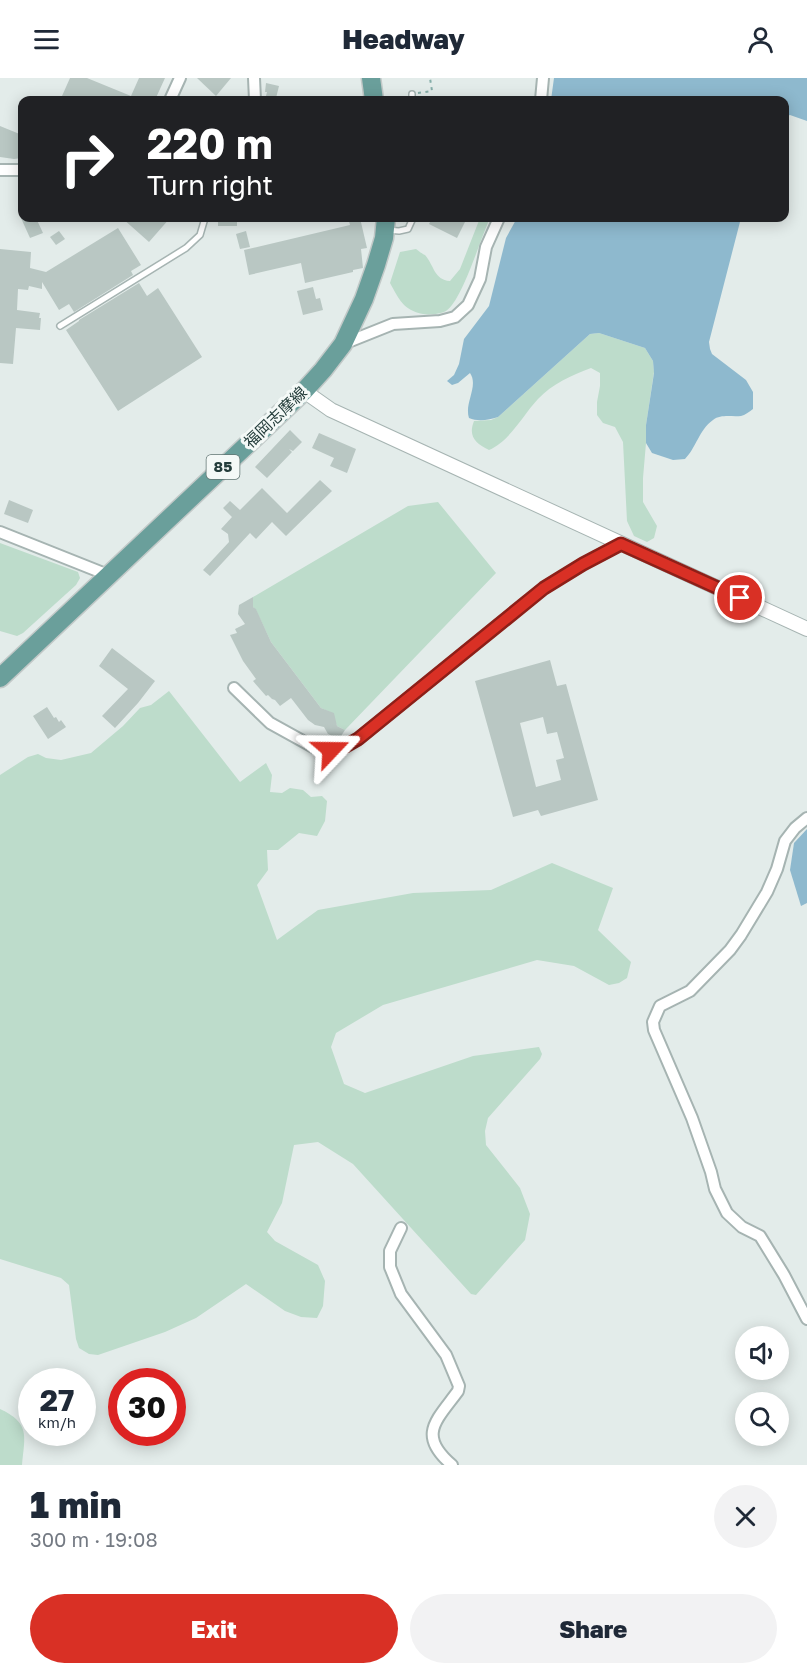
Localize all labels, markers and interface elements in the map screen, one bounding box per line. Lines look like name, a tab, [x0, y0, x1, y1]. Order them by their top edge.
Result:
icon: menu	[30, 23, 63, 56]
text: Headway	[342, 23, 465, 55]
icon: person	[744, 23, 777, 56]
text: 220 m	[147, 118, 273, 168]
icon: right	[48, 120, 126, 198]
text: Turn right	[147, 169, 273, 201]
street label: 福岡志摩線	[239, 382, 311, 452]
road number: 85	[206, 455, 240, 479]
pin	[714, 572, 765, 623]
icon: arrive	[723, 581, 756, 614]
position arrow	[299, 718, 363, 782]
map controls	[735, 1326, 789, 1446]
button: sound	[735, 1326, 789, 1380]
speed limit sign: 30	[108, 1368, 186, 1446]
text: 27	[40, 1382, 74, 1418]
button: search	[735, 1392, 789, 1446]
text: km/h	[38, 1413, 76, 1431]
text: 1 min	[30, 1483, 121, 1526]
button: close	[714, 1485, 777, 1548]
text: 300 m · 19:08	[30, 1527, 158, 1551]
button: Exit	[30, 1594, 398, 1663]
button: Share	[410, 1594, 777, 1663]

